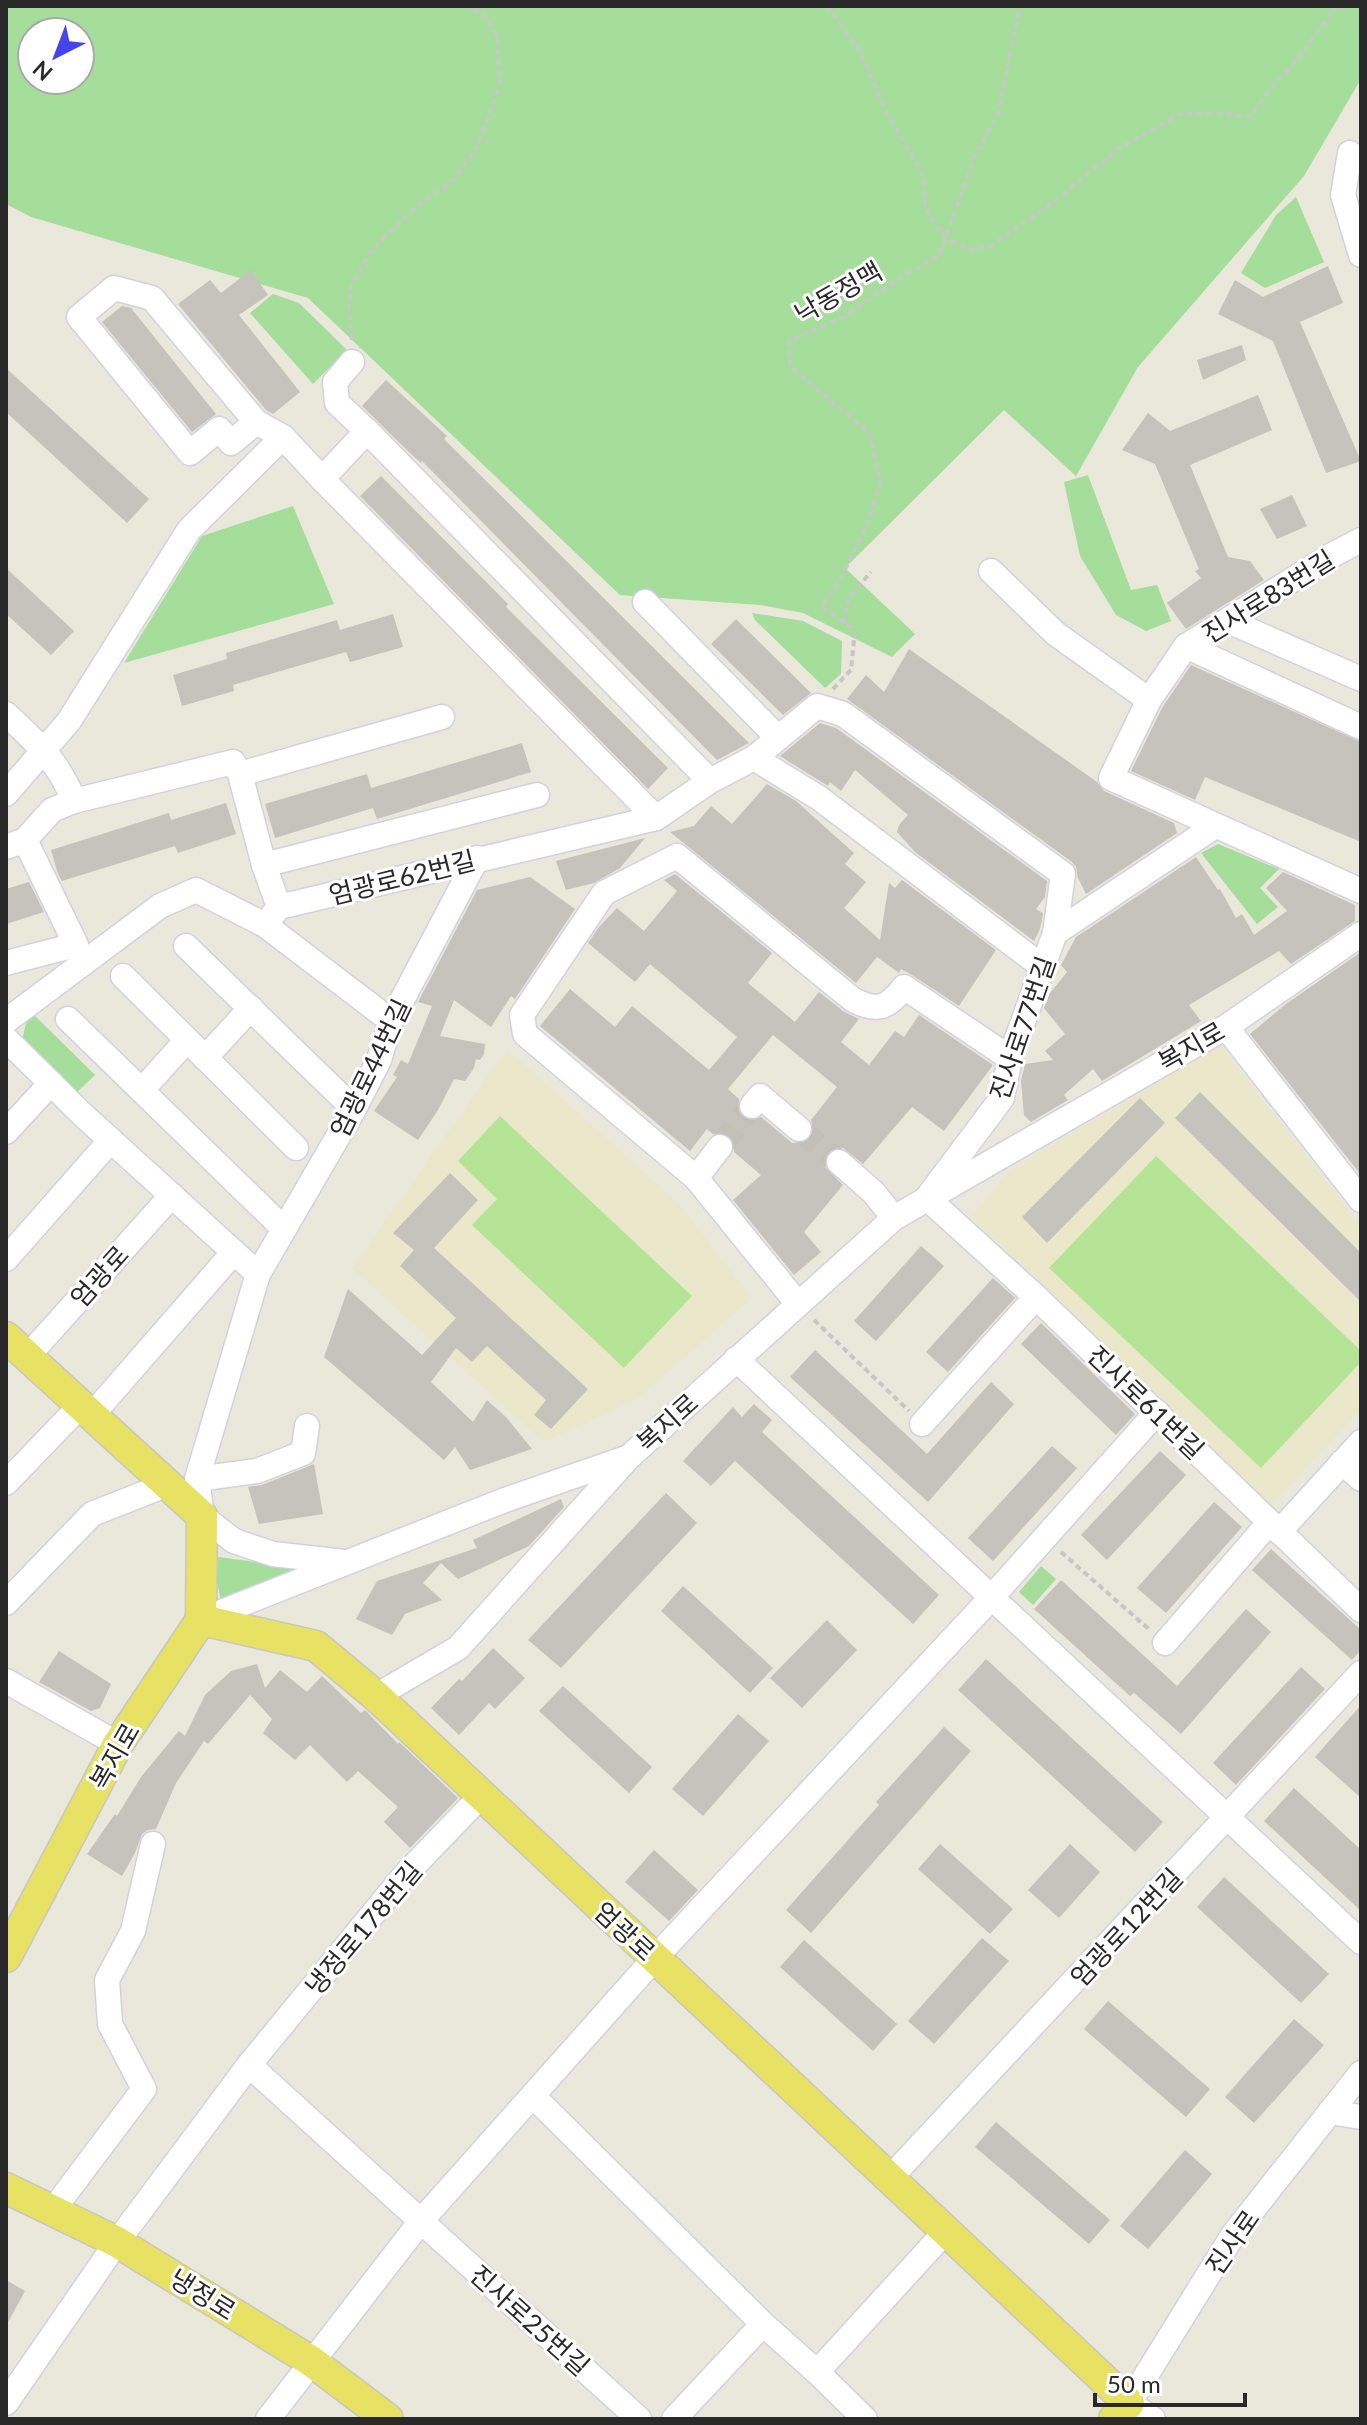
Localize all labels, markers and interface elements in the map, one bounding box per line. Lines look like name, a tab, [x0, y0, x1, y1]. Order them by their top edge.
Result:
north arrow	[16, 16, 96, 96]
text: N	[27, 56, 58, 87]
street label: 낙동정맥	[789, 254, 887, 330]
street label: 진사로83번길	[1196, 543, 1340, 649]
street label: 엄광로62번길	[325, 843, 479, 911]
street label: 진사로77번길	[982, 952, 1062, 1104]
street label: 엄광로44번길	[323, 994, 417, 1142]
street label: 복지로	[1152, 1014, 1230, 1078]
street label: 엄광로	[63, 1239, 135, 1313]
street label: 진사로61번길	[1081, 1338, 1211, 1466]
street label: 복지로	[630, 1386, 704, 1458]
street label: 복지로	[82, 1717, 146, 1795]
street label: 냉정로178번길	[298, 1855, 428, 2001]
street label: 엄광로12번길	[1063, 1861, 1189, 1993]
street label: 엄광로	[588, 1895, 662, 1967]
street label: 진사로	[1198, 2203, 1266, 2281]
street label: 진사로25번길	[464, 2258, 596, 2382]
street label: 냉정로	[164, 2261, 242, 2327]
scale bar	[1095, 2357, 1245, 2407]
text: 50 m	[1107, 2369, 1161, 2398]

